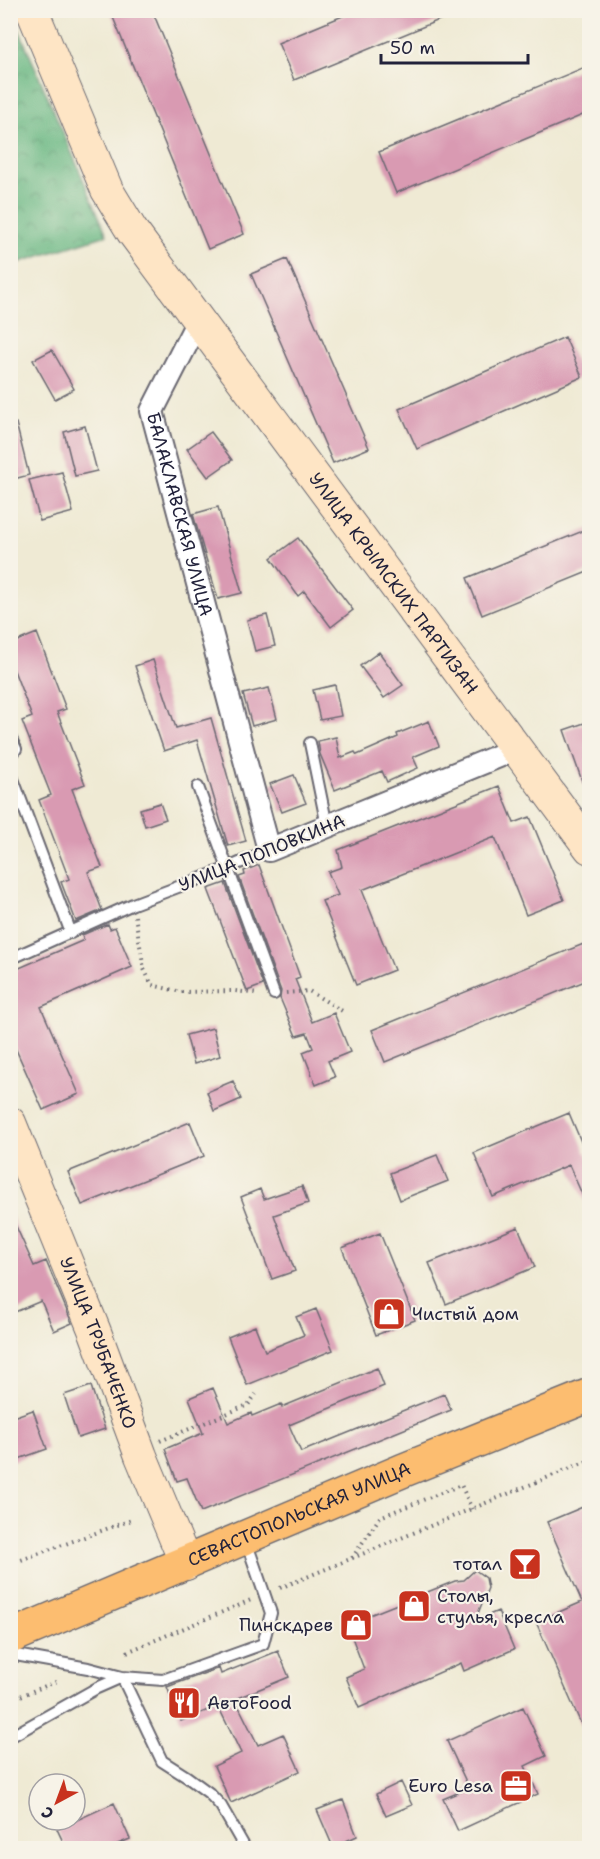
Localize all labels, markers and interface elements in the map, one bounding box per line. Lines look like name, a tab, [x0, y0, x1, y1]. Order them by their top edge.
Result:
scale bar	[381, 27, 528, 65]
text: 50 m	[390, 36, 435, 60]
street label: БАЛАКЛАВСКАЯ УЛИЦА	[141, 410, 218, 619]
street label: УЛИЦА КРЫМСКИХ ПАРТИЗАН	[303, 468, 484, 699]
street label: УЛИЦА ПОПОВКИНА	[175, 809, 349, 897]
street label: УЛИЦА ТРУБАЧЕНКО	[54, 1254, 142, 1432]
shop icon: Чистый дом	[371, 1296, 407, 1332]
place label: Чистый дом	[412, 1302, 519, 1326]
street label: СЕВАСТОПОЛЬСКАЯ УЛИЦА	[184, 1457, 414, 1572]
bar icon: тотал	[507, 1546, 543, 1582]
place label: тотал	[453, 1552, 502, 1576]
place label: Столы, стулья, кресла	[437, 1584, 564, 1629]
shop icon: Столы, стулья, кресла	[396, 1588, 432, 1624]
shop icon: Пинскдрев	[338, 1607, 374, 1643]
place label: Пинскдрев	[239, 1613, 333, 1637]
restaurant icon: АвтоFood	[166, 1685, 202, 1721]
place label: АвтоFood	[207, 1691, 292, 1715]
office icon: Euro Lesa	[498, 1768, 534, 1804]
north arrow	[27, 1772, 87, 1832]
place label: Euro Lesa	[408, 1774, 493, 1798]
text: С	[37, 1802, 58, 1824]

